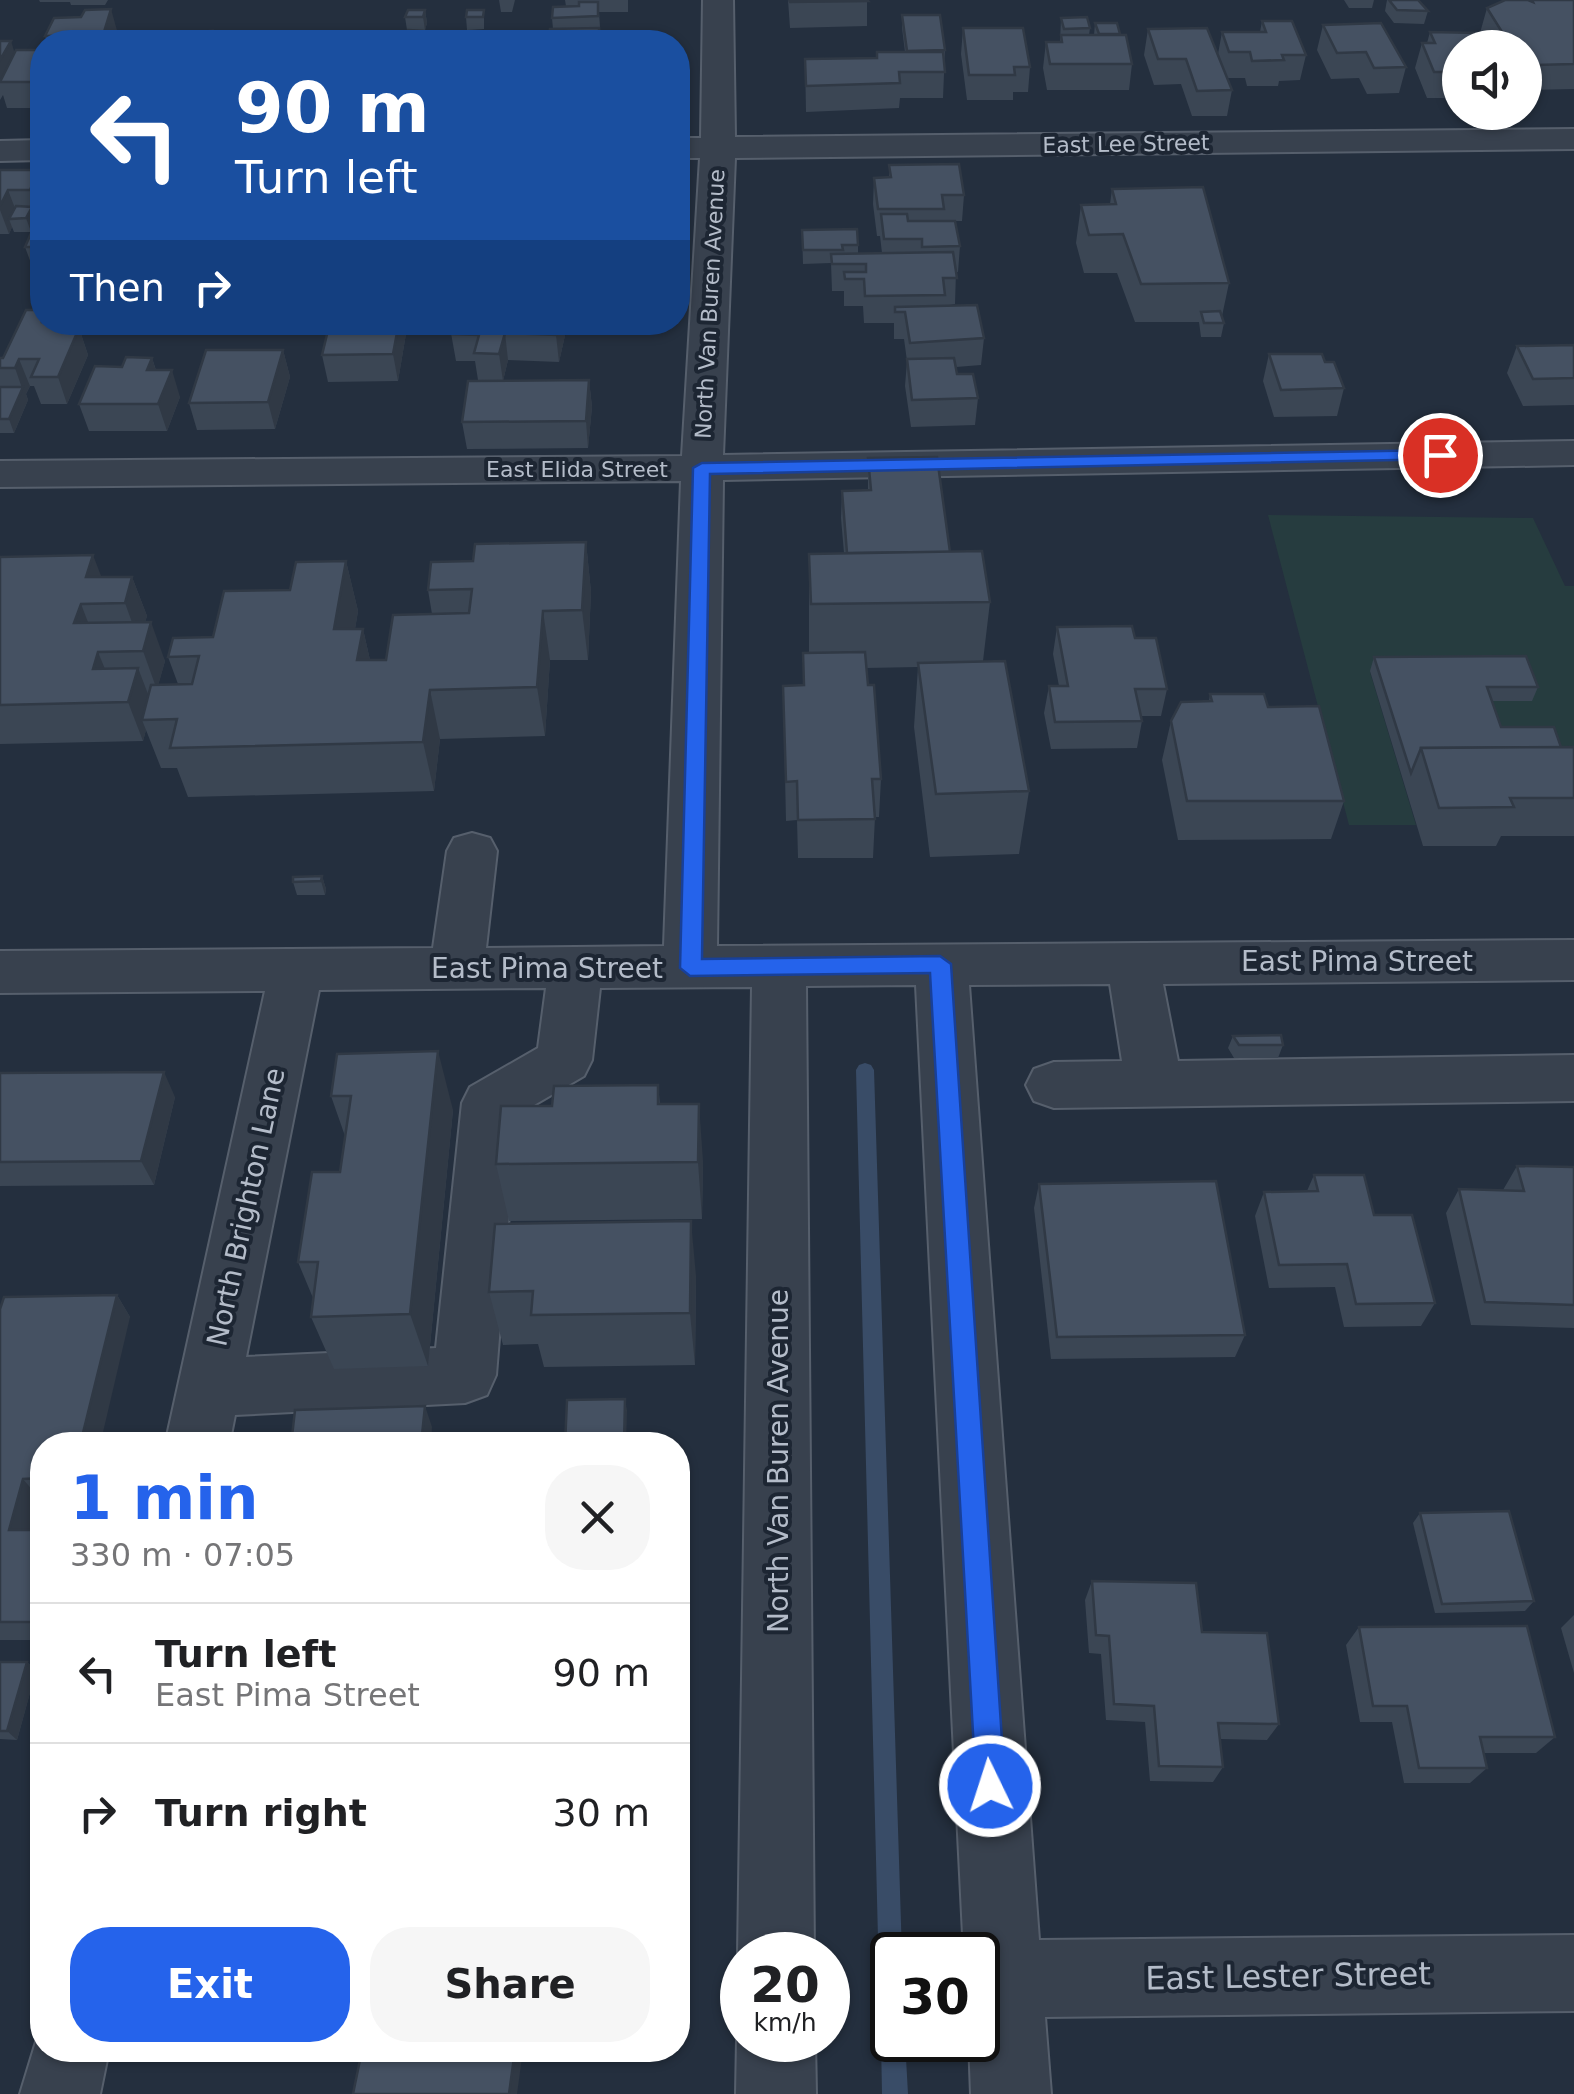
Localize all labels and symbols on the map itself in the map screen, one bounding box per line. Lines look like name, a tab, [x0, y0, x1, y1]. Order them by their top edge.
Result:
street label: East Lee Street	[1042, 130, 1210, 158]
street label: North Van Buren Avenue	[690, 168, 730, 440]
pin	[1398, 413, 1483, 498]
street label: East Elida Street	[486, 457, 668, 482]
street label: East Pima Street	[1241, 945, 1473, 978]
street label: East Pima Street	[431, 952, 663, 985]
street label: North Brighton Lane	[200, 1065, 292, 1349]
street label: North Van Buren Avenue	[762, 1289, 795, 1633]
position arrow	[938, 1734, 1042, 1838]
speed limit sign: 30	[870, 1932, 1000, 2062]
street label: East Lester Street	[1145, 1955, 1431, 1997]

